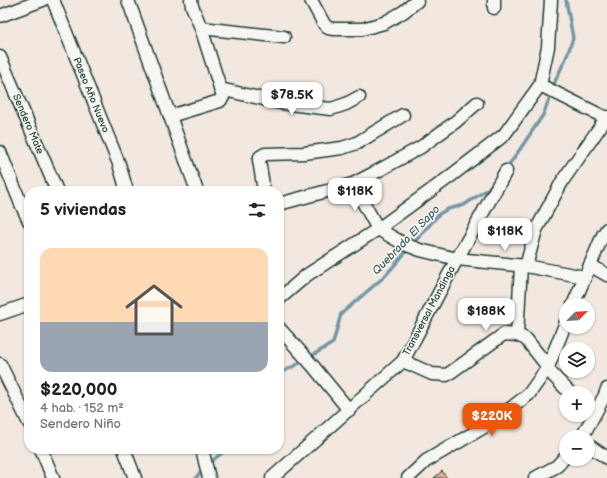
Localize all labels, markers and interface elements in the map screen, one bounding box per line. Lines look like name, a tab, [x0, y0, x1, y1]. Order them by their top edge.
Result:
street label: Paseo Año Nuevo	[70, 56, 112, 135]
pin: $78.5K	[259, 82, 325, 116]
text: $78.5K	[271, 87, 313, 103]
street label: Sendero Mate	[10, 92, 46, 156]
pin: $118K	[327, 178, 383, 212]
text: $118K	[337, 183, 373, 199]
icon: filters	[246, 199, 268, 221]
text: 5 viviendas	[40, 200, 126, 220]
water label: Quebrada El Sapo	[370, 202, 443, 277]
pin: $118K	[477, 218, 533, 252]
text: $118K	[487, 223, 523, 239]
street label: Transversal Mandinga	[400, 264, 458, 358]
icon: home	[118, 274, 190, 346]
pin: $188K	[458, 298, 514, 332]
north arrow	[559, 298, 595, 334]
map controls	[559, 298, 595, 466]
text: $188K	[467, 303, 505, 319]
button: layers	[559, 342, 595, 378]
text: $220,000	[40, 380, 117, 400]
button: +	[559, 386, 595, 422]
text: 4 hab. · 152 m²	[40, 400, 124, 416]
pin: $220K	[464, 403, 520, 437]
text: $220K	[472, 408, 512, 424]
text: Sendero Niño	[40, 416, 121, 432]
button: −	[559, 430, 595, 466]

